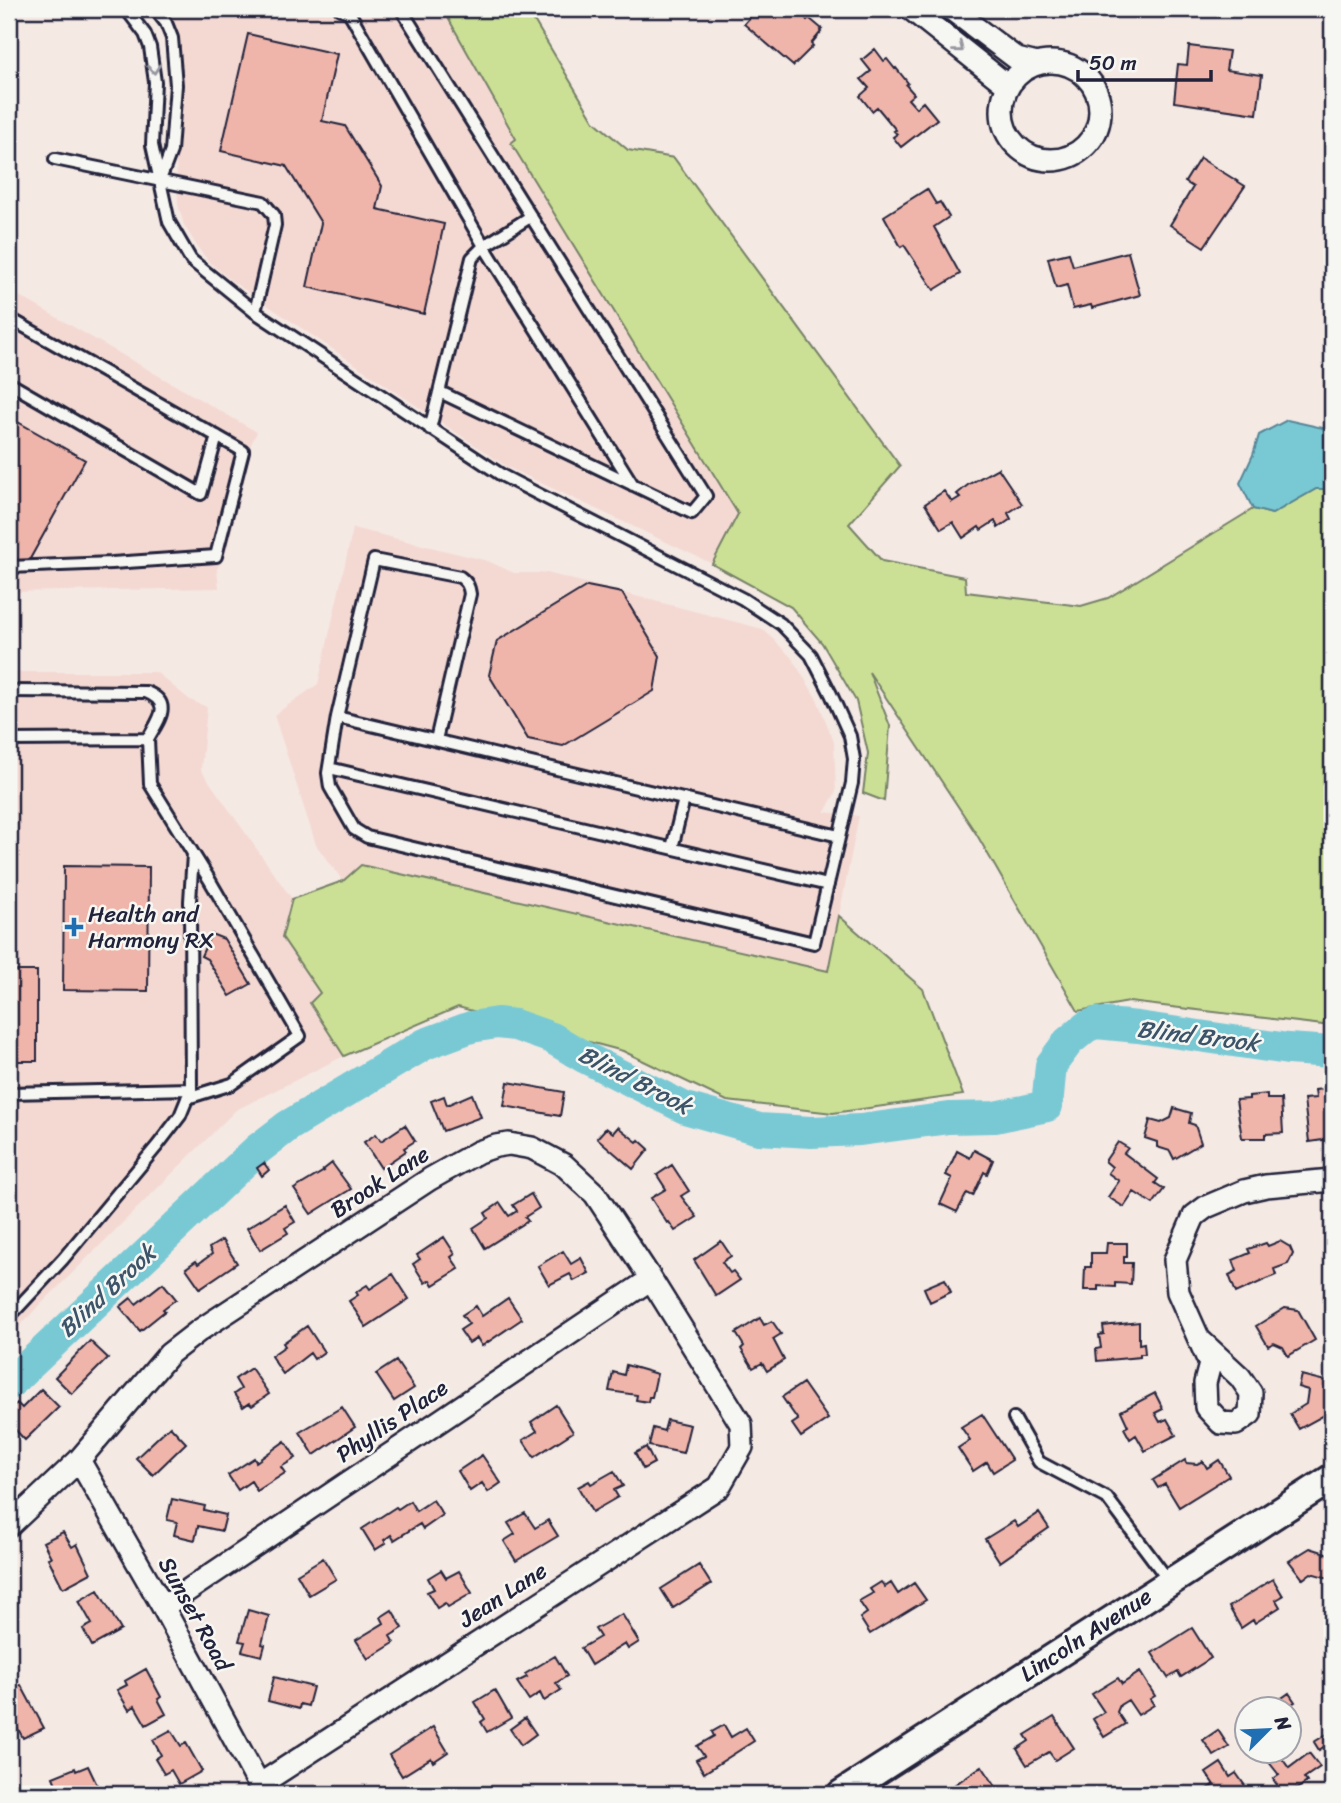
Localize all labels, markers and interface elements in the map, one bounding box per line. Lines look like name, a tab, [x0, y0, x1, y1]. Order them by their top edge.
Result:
scale bar	[1078, 38, 1212, 82]
one-way arrow	[952, 39, 964, 52]
text: 50 m	[1089, 44, 1137, 82]
one-way arrow	[146, 64, 161, 75]
place label: Health and Harmony RX	[88, 894, 214, 961]
marker: Health and Harmony RX	[66, 919, 82, 935]
water label: Blind Brook	[1135, 1008, 1265, 1065]
water label: Blind Brook	[571, 1033, 702, 1128]
street label: Brook Lane	[322, 1134, 438, 1230]
water label: Blind Brook	[48, 1232, 168, 1348]
street label: Phyllis Place	[327, 1368, 457, 1474]
street label: Sunset Road	[147, 1549, 244, 1681]
street label: Jean Lane	[450, 1551, 556, 1640]
street label: Lincoln Avenue	[1012, 1577, 1161, 1693]
north arrow	[1232, 1694, 1302, 1764]
text: N	[1265, 1710, 1301, 1737]

